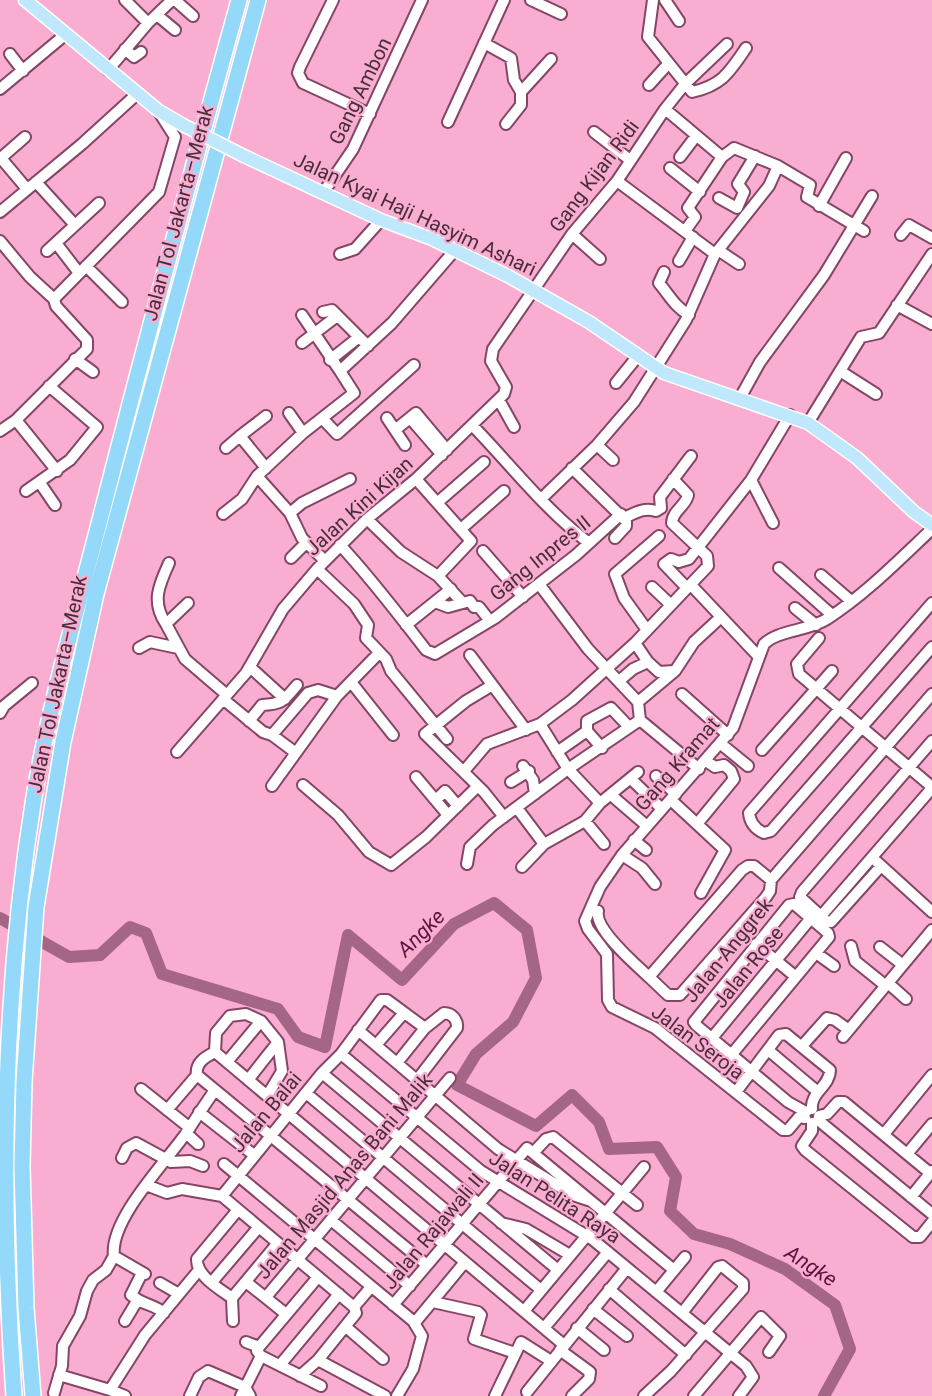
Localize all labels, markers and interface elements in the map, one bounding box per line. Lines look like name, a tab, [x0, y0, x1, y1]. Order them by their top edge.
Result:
street label: Gang Ambon	[324, 34, 396, 148]
street label: Jalan Tol Jakarta–Merak	[138, 102, 219, 323]
street label: Gang Kijan Ridi	[544, 115, 644, 237]
street label: Jalan Kyai Haji Hasyim Ashari	[290, 147, 540, 281]
street label: Jalan Kini Kijan	[300, 452, 418, 560]
street label: Gang Inpres II	[485, 510, 595, 606]
street label: Jalan Tol Jakarta–Merak	[22, 572, 92, 795]
street label: Gang Kramat	[630, 712, 724, 816]
street label: Jalan Anggrek	[679, 892, 778, 1007]
water label: Angke	[392, 904, 450, 962]
street label: Jalan Rose	[708, 921, 788, 1013]
street label: Jalan Seroja	[647, 999, 749, 1085]
street label: Jalan Balai	[225, 1067, 307, 1157]
street label: Jalan Masjid Anas Bani Malik	[251, 1068, 438, 1284]
street label: Jalan Pelita Raya	[485, 1146, 625, 1248]
street label: Jalan Rajawali II	[378, 1168, 488, 1294]
water label: Angke	[780, 1240, 842, 1292]

